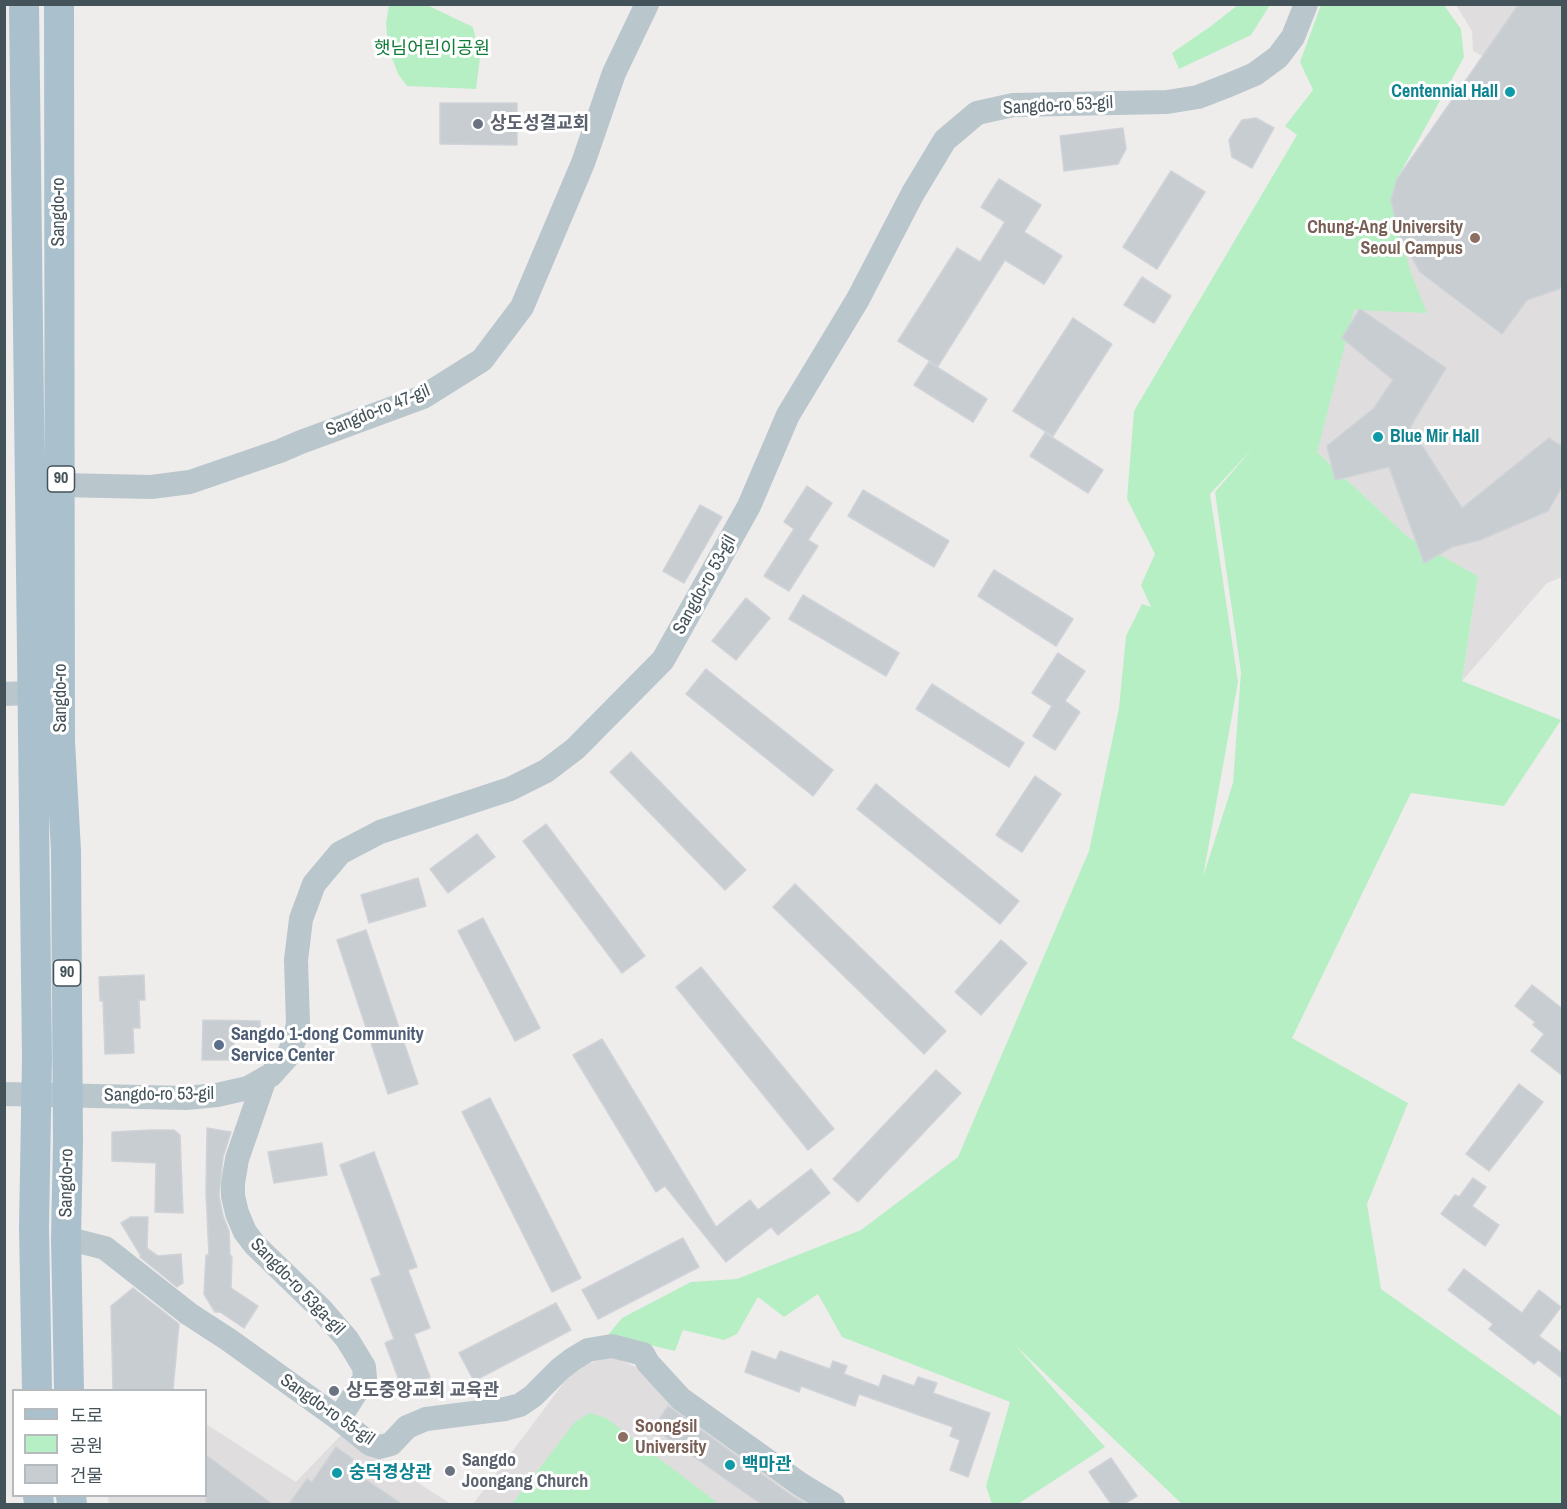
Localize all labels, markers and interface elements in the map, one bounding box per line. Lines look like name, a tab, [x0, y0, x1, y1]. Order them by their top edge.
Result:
park label: 햇님어린이공원	[374, 38, 490, 60]
place label: Centennial Hall	[1391, 81, 1498, 103]
marker: Centennial Hall	[1503, 85, 1517, 99]
street label: Sangdo-ro 53-gil	[1003, 92, 1113, 120]
place label: 상도성결교회	[490, 113, 589, 135]
marker: 상도성결교회	[471, 117, 485, 131]
street label: Sangdo-ro	[48, 178, 70, 246]
place label: Chung-Ang University Seoul Campus	[1307, 217, 1463, 260]
marker: Chung-Ang University Seoul Campus	[1468, 231, 1482, 245]
street label: Sangdo-ro 47-gil	[323, 380, 433, 442]
place label: Blue Mir Hall	[1390, 426, 1479, 448]
marker: Blue Mir Hall	[1371, 430, 1385, 444]
road number: 90	[48, 466, 74, 492]
street label: Sangdo-ro 53-gil	[669, 532, 741, 638]
street label: Sangdo-ro	[50, 664, 72, 732]
road number: 90	[54, 960, 80, 986]
place label: Sangdo 1-dong Community Service Center	[231, 1024, 424, 1066]
marker: Sangdo 1-dong Community Service Center	[212, 1038, 226, 1052]
street label: Sangdo-ro 53-gil	[104, 1083, 214, 1107]
street label: Sangdo-ro	[56, 1148, 78, 1218]
street label: Sangdo-ro 53ga-gil	[245, 1234, 349, 1340]
street label: Sangdo-ro 55-gil	[276, 1370, 378, 1450]
place label: 상도중앙교회 교육관	[346, 1380, 499, 1402]
marker: 상도중앙교회 교육관	[327, 1384, 341, 1398]
legend	[12, 1389, 207, 1497]
text: 도로	[70, 1403, 103, 1428]
place label: Soongsil University	[635, 1416, 706, 1458]
marker: Soongsil University	[616, 1430, 630, 1444]
text: 공원	[70, 1433, 103, 1458]
place label: Sangdo Joongang Church	[462, 1450, 588, 1492]
place label: 백마관	[742, 1454, 792, 1476]
marker: 백마관	[723, 1458, 737, 1472]
place label: 숭덕경상관	[349, 1462, 432, 1484]
text: 건물	[70, 1463, 103, 1488]
marker: Sangdo Joongang Church	[443, 1464, 457, 1478]
marker: 숭덕경상관	[330, 1466, 344, 1480]

